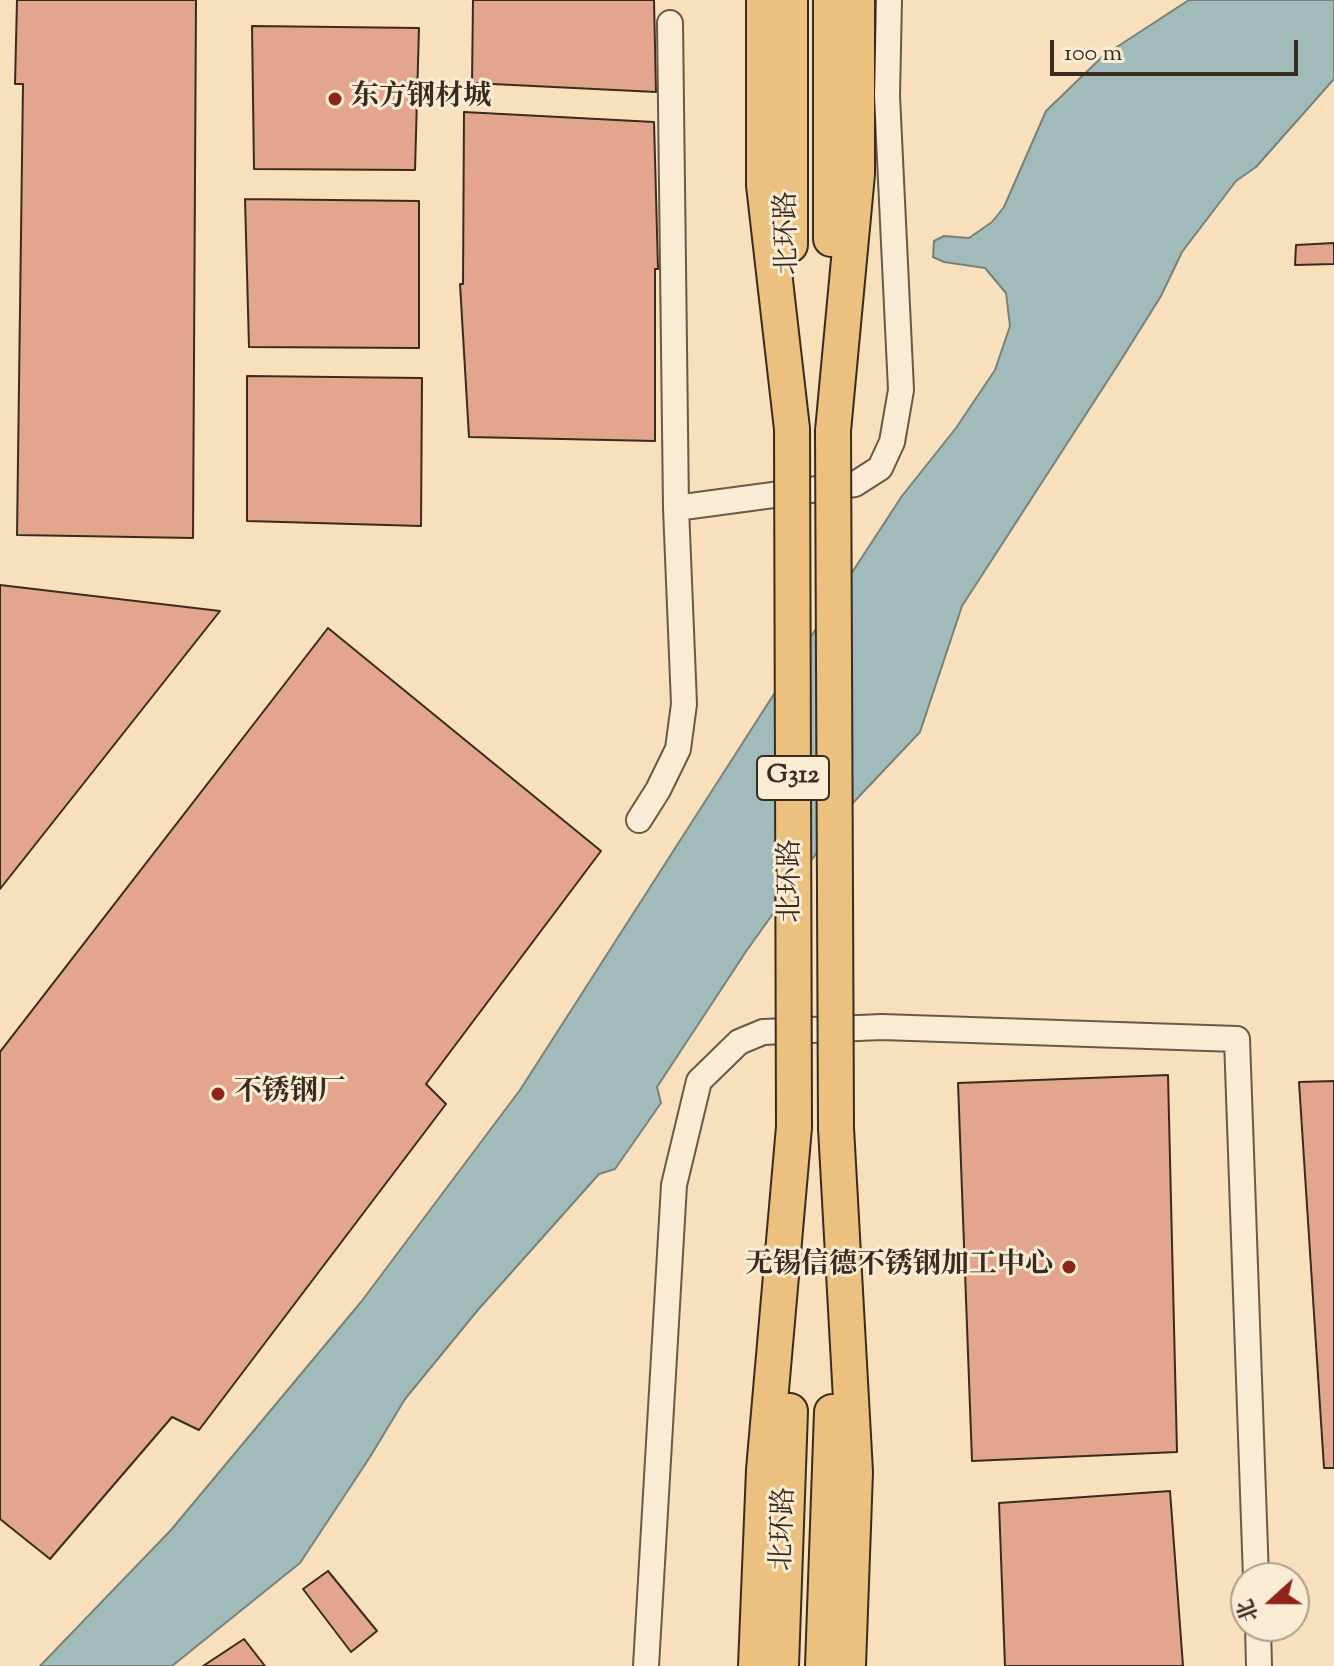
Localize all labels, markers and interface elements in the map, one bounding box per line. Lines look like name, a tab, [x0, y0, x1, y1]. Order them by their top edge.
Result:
scale bar	[1054, 24, 1302, 74]
text: 100 m	[1064, 37, 1122, 71]
place label: 东方钢材城	[351, 82, 491, 116]
marker: 东方钢材城	[326, 90, 344, 108]
street label: 北环路	[772, 191, 808, 275]
road number: G312	[757, 756, 829, 800]
street label: 北环路	[776, 839, 810, 923]
place label: 不锈钢厂	[234, 1077, 346, 1111]
marker: 不锈钢厂	[209, 1085, 227, 1103]
place label: 无锡信德不锈钢加工中心	[745, 1250, 1053, 1284]
marker: 无锡信德不锈钢加工中心	[1060, 1258, 1078, 1276]
street label: 北环路	[768, 1486, 804, 1572]
north arrow	[1230, 1562, 1310, 1642]
text: 北	[1231, 1594, 1268, 1626]

